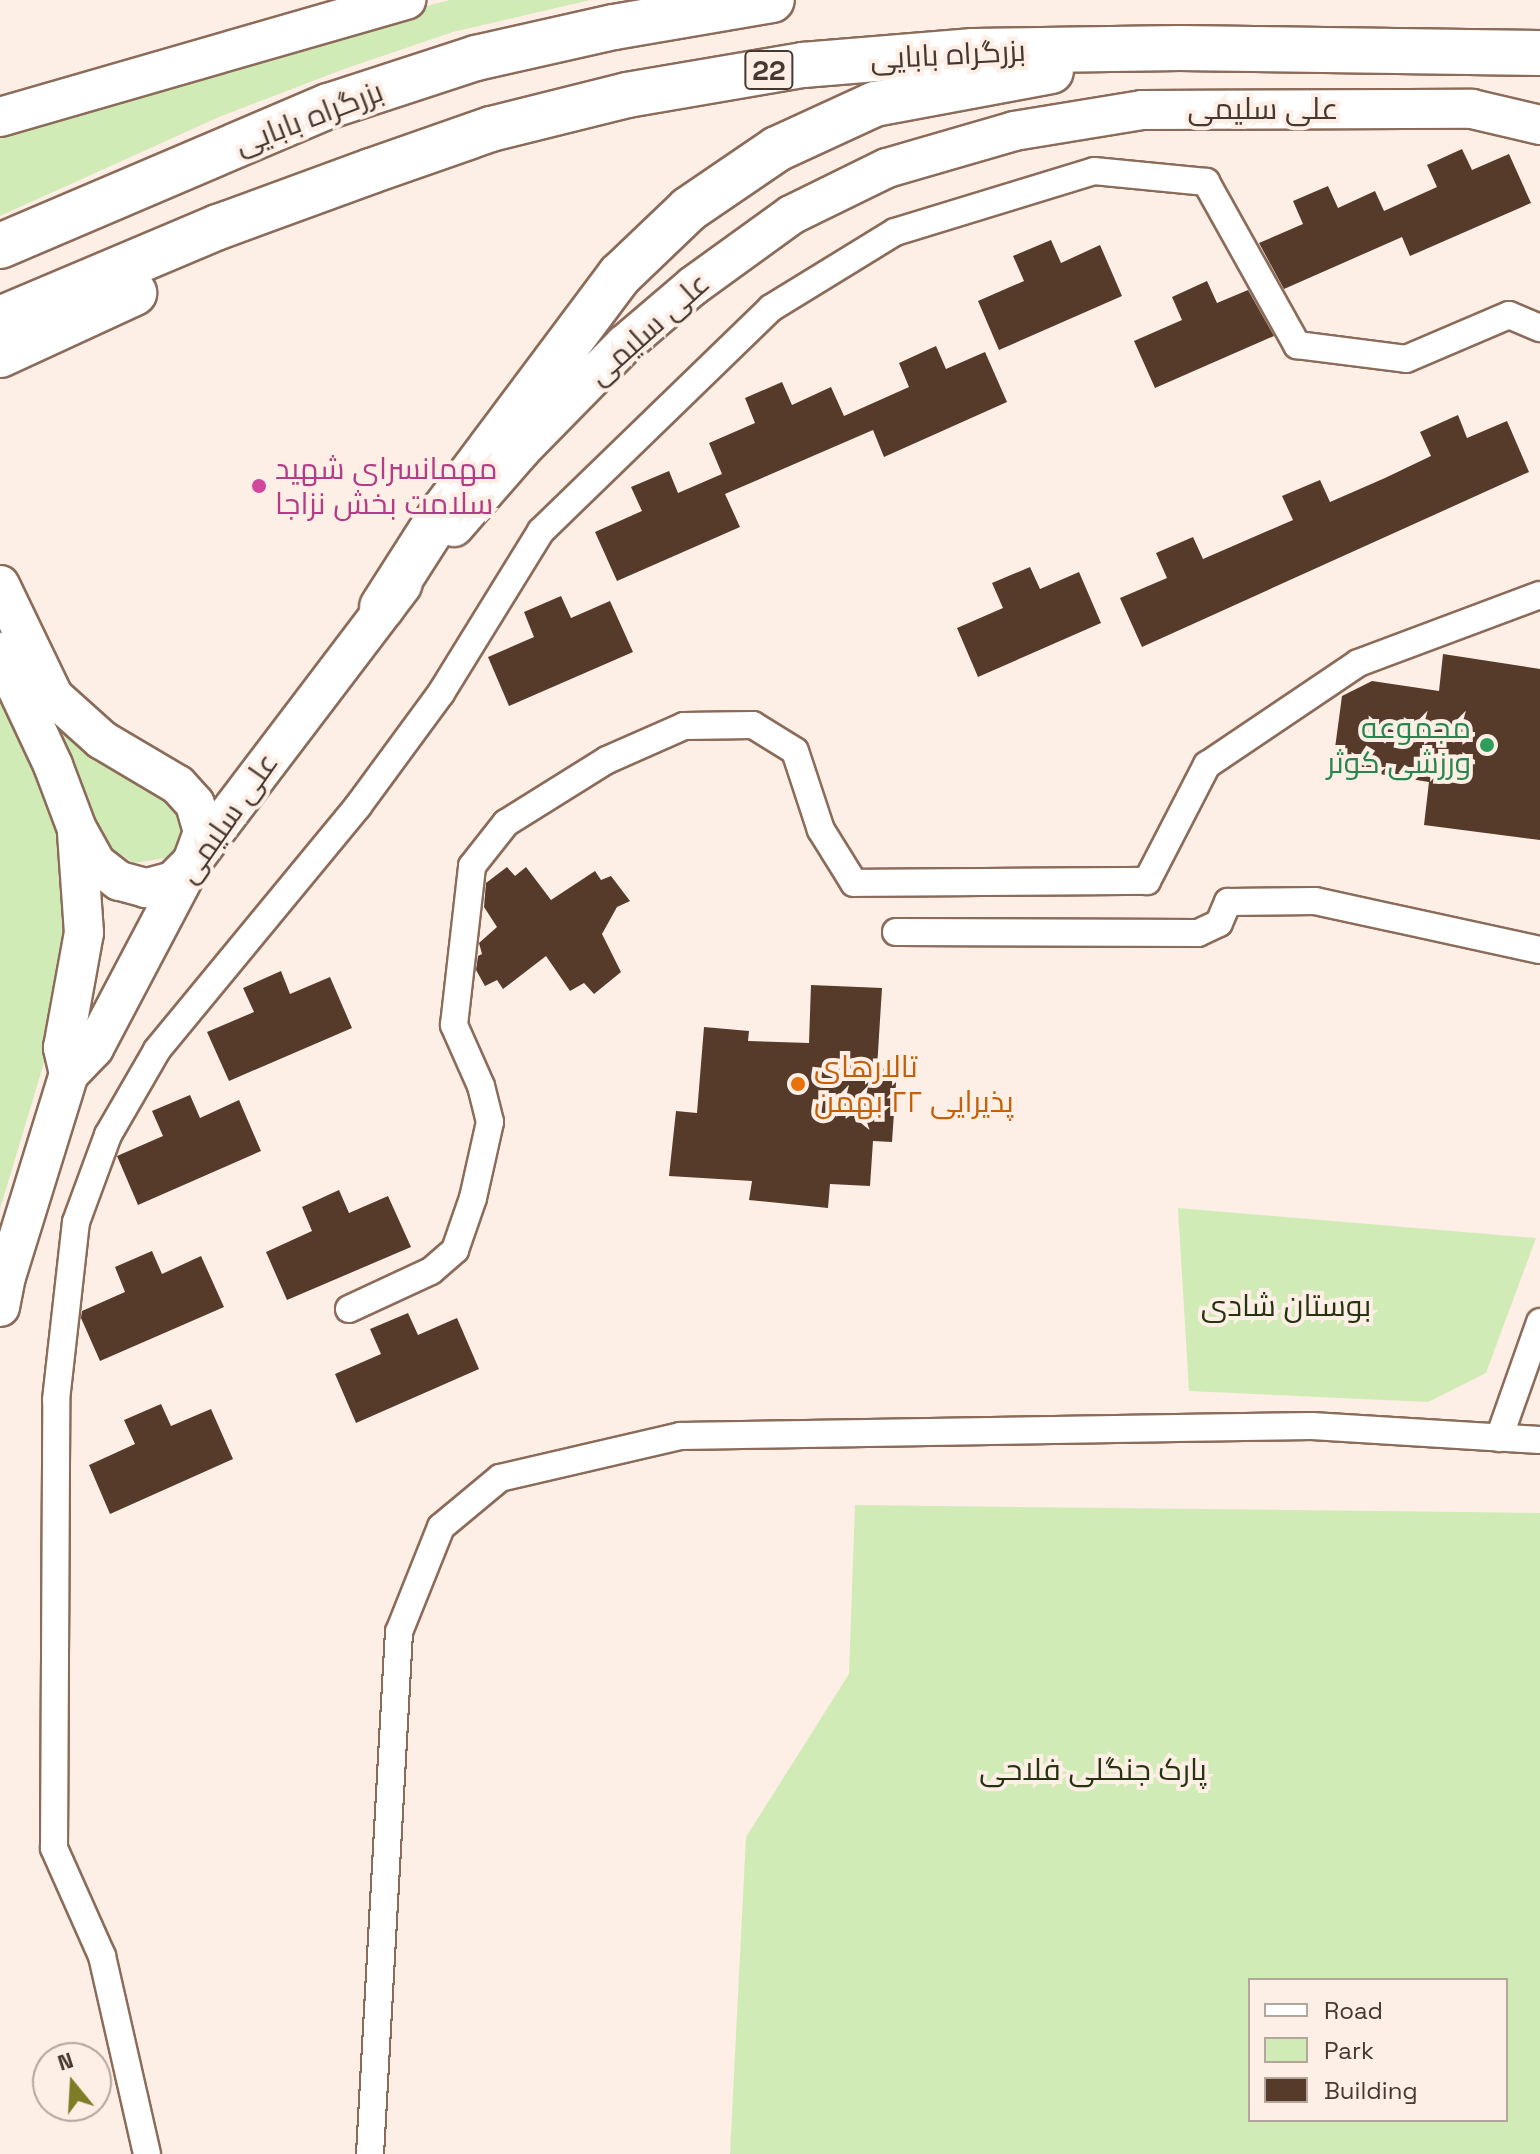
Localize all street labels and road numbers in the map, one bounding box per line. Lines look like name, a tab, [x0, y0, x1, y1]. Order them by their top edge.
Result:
street label: بزرگراه بابایی	[869, 33, 1027, 77]
road number: 22	[743, 46, 795, 94]
street label: بزرگراه بابایی	[230, 73, 388, 163]
street label: علی سلیمی	[1188, 91, 1338, 127]
street label: علی سلیمی	[581, 265, 717, 393]
street label: علی سلیمی	[170, 746, 286, 890]

